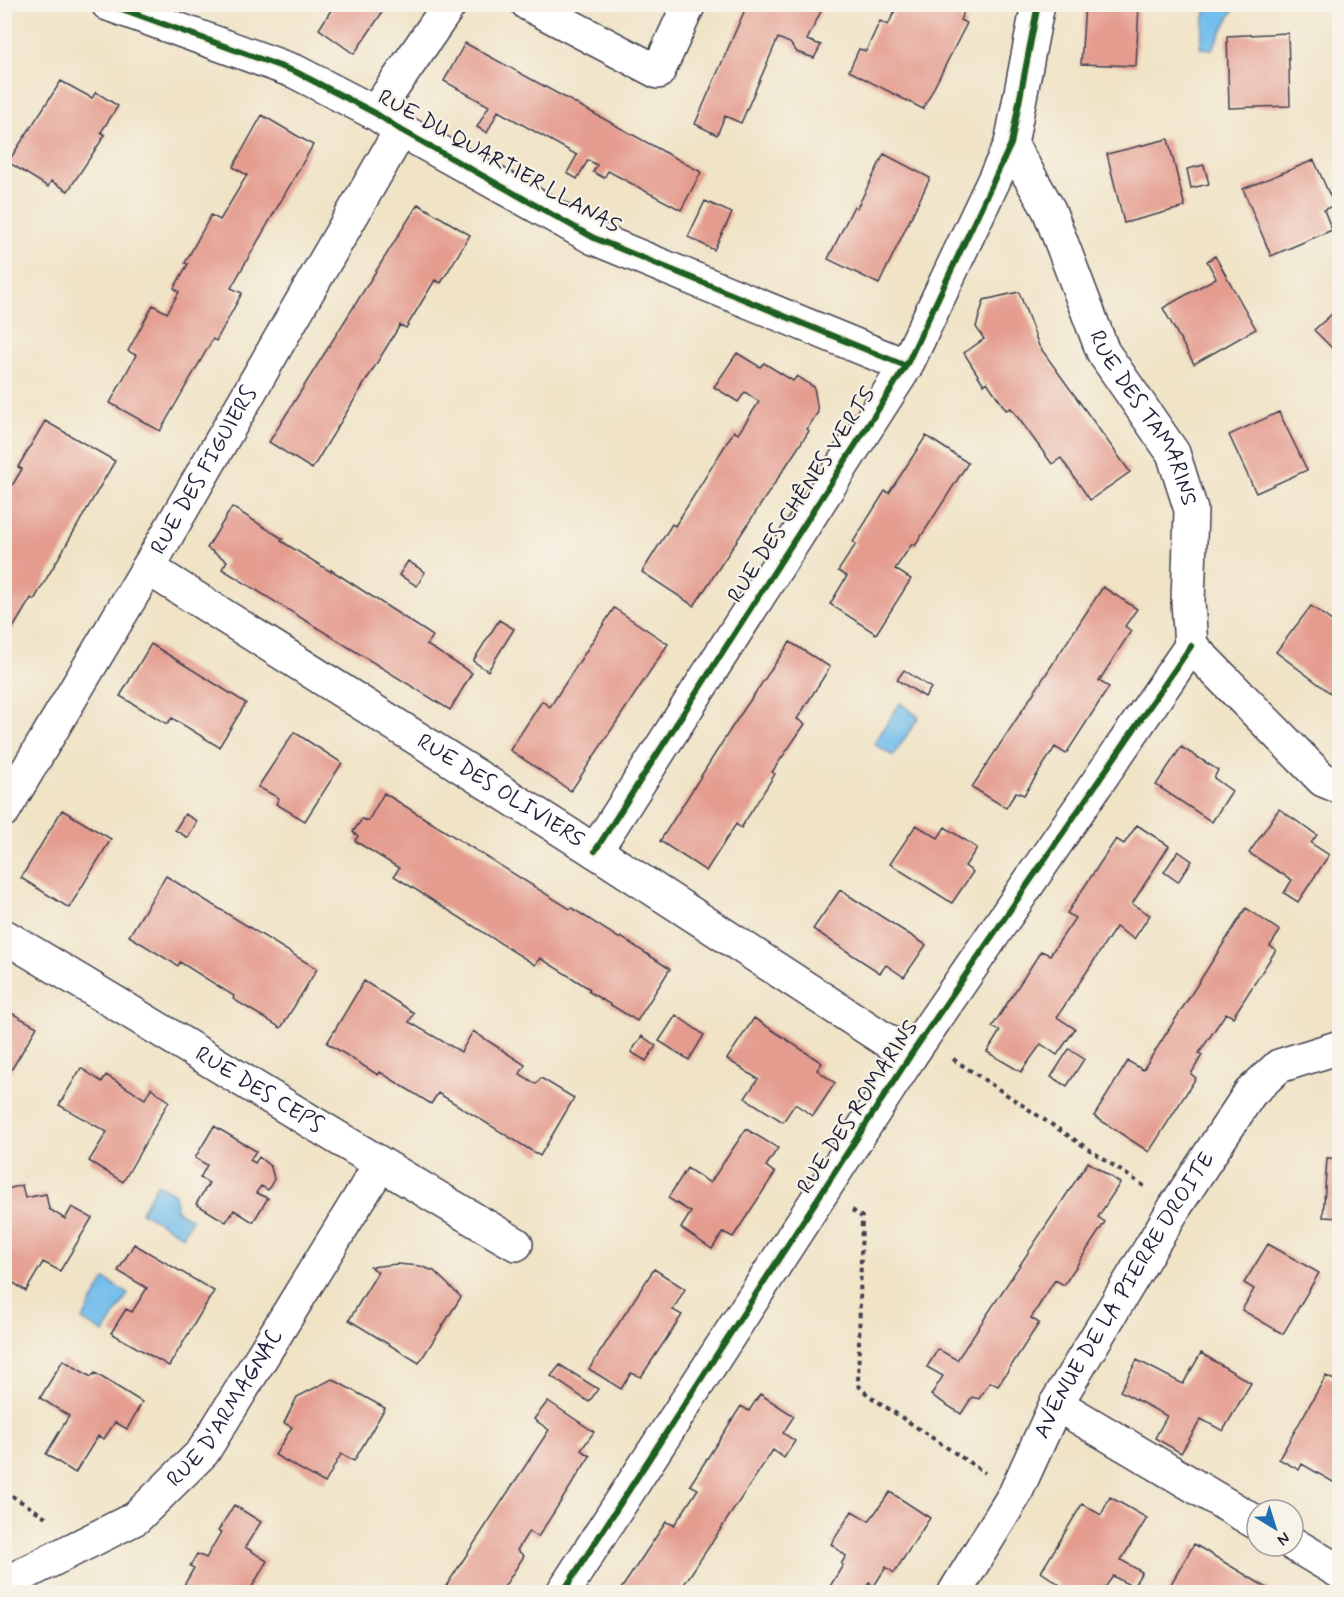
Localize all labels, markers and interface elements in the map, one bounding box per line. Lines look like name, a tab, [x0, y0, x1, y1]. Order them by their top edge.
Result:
street label: RUE DU QUARTIER LLANAS	[373, 83, 625, 241]
street label: RUE DES TAMARINS	[1082, 327, 1203, 509]
street label: RUE DES CHÊNES VERTS	[721, 381, 882, 608]
street label: RUE DES FIGUIERS	[145, 382, 264, 560]
street label: RUE DES OLIVIERS	[412, 728, 589, 854]
street label: RUE DES ROMARINS	[791, 1015, 925, 1199]
street label: RUE DES CEPS	[190, 1040, 328, 1140]
street label: AVENUE DE LA PIERRE DROITE	[1028, 1146, 1221, 1443]
street label: RUE D'ARMAGNAC	[161, 1324, 289, 1494]
north arrow	[1245, 1498, 1305, 1558]
text: N	[1273, 1527, 1294, 1550]

